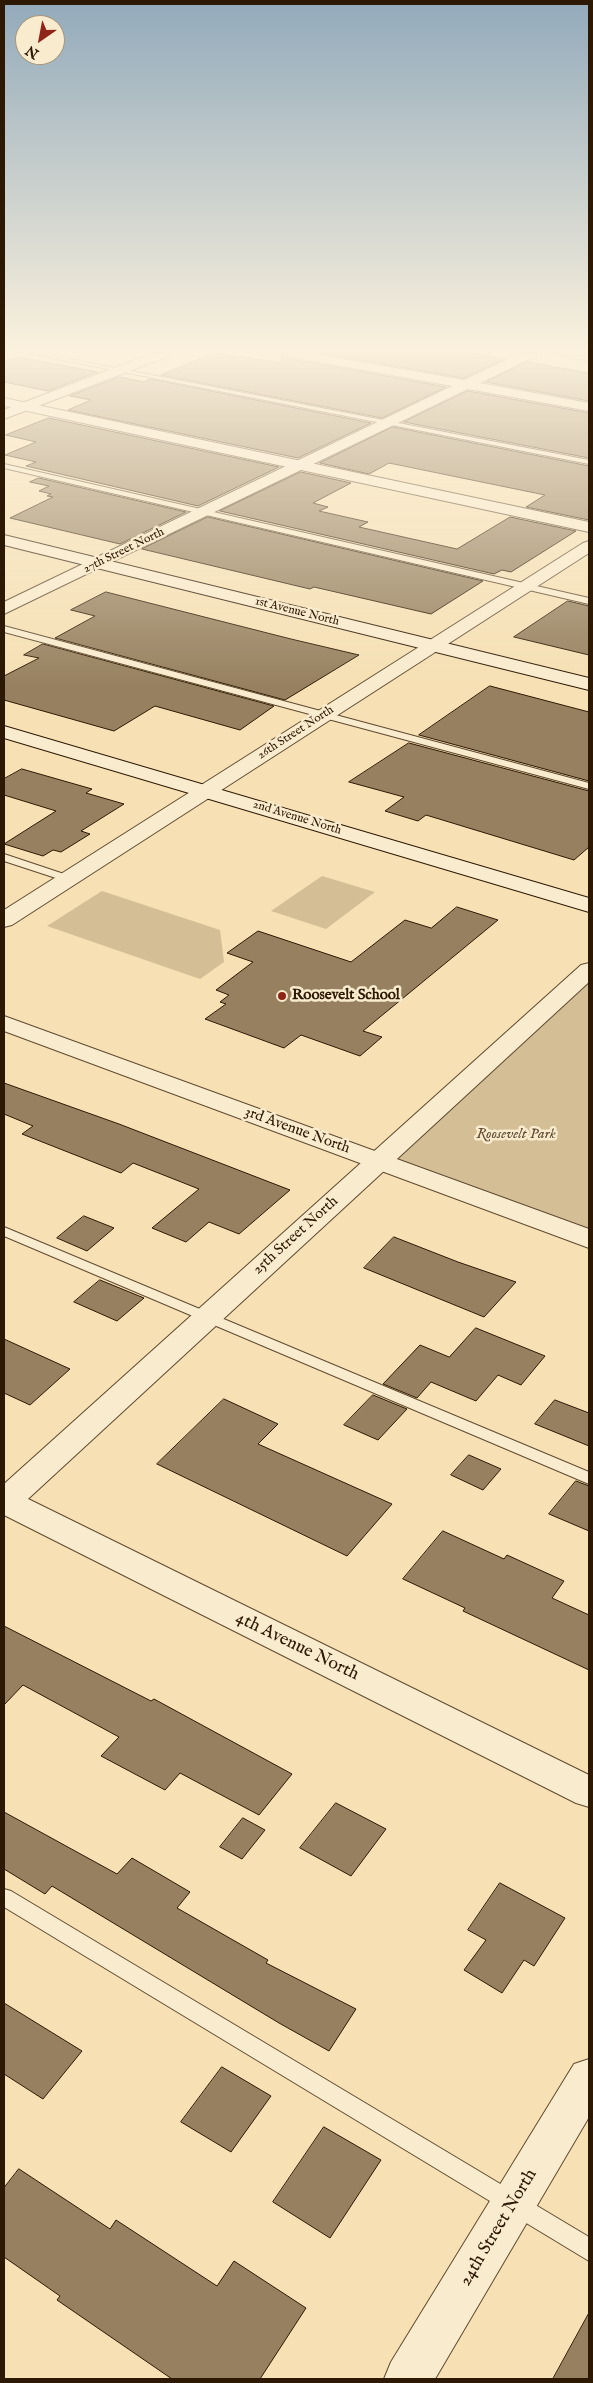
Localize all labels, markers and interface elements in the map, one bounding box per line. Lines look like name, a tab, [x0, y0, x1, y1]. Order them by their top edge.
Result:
north arrow	[15, 15, 65, 65]
text: N	[22, 41, 42, 63]
street label: 27th Street North	[81, 525, 167, 577]
street label: 1st Avenue North	[253, 595, 341, 629]
street label: 26th Street North	[255, 703, 337, 763]
street label: 2nd Avenue North	[251, 798, 343, 838]
place label: Roosevelt School	[292, 987, 400, 1005]
marker: Roosevelt School	[276, 990, 288, 1002]
street label: 3rd Avenue North	[242, 1104, 352, 1158]
park label: Roosevelt Park	[476, 1126, 556, 1144]
street label: 25th Street North	[250, 1193, 342, 1279]
street label: 4th Avenue North	[232, 1608, 362, 1686]
street label: 24th Street North	[456, 2166, 542, 2290]

